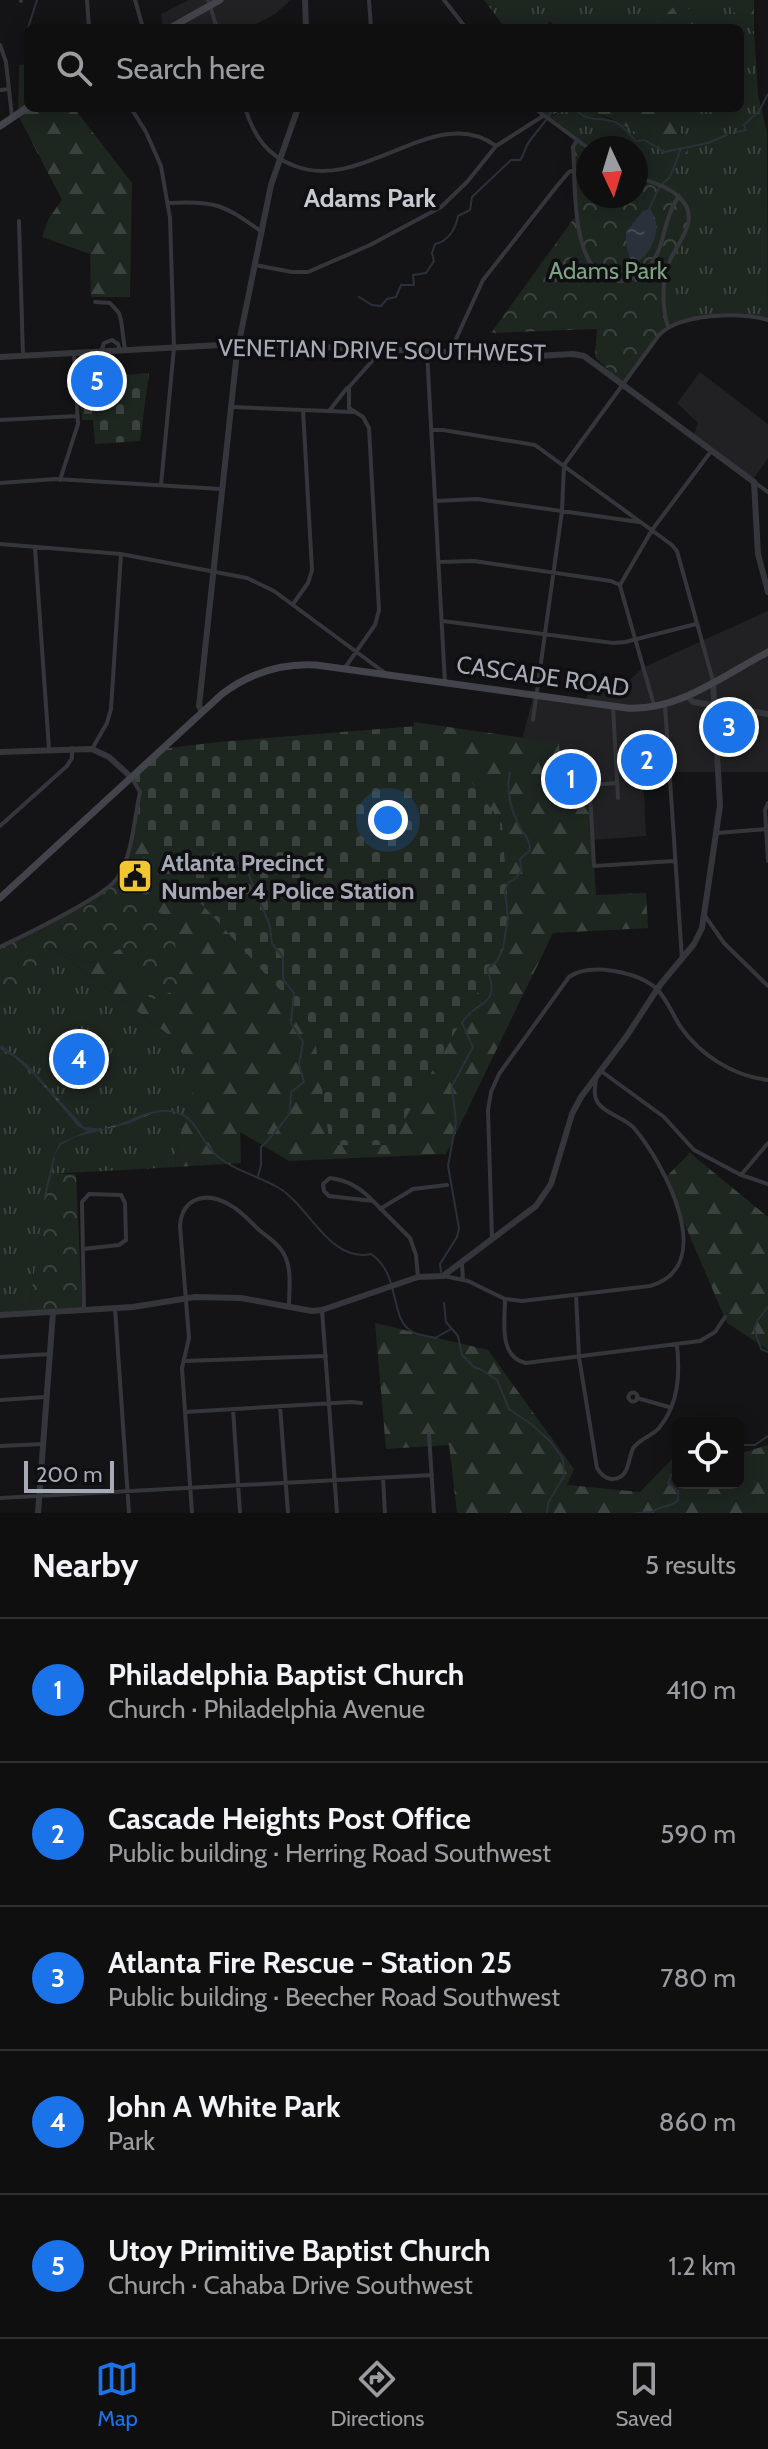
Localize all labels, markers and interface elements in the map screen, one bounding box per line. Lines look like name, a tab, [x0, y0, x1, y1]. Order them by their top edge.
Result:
search box	[24, 24, 744, 112]
icon: search	[52, 46, 96, 90]
text: Search here	[116, 50, 265, 87]
north arrow	[576, 136, 648, 208]
district label: Adams Park	[304, 182, 437, 214]
park label: Adams Park	[549, 256, 668, 285]
street label: VENETIAN DRIVE SOUTHWEST	[218, 333, 546, 367]
pin: 5	[71, 351, 123, 411]
street label: CASCADE ROAD	[455, 650, 631, 702]
pin: 3	[703, 697, 755, 757]
pin: 2	[621, 730, 673, 790]
pin: 1	[545, 749, 597, 809]
your location	[368, 800, 408, 840]
place label: Atlanta Precinct Number 4 Police Station	[161, 848, 414, 905]
public building icon: Atlanta Precinct Number 4 Police Station	[116, 857, 154, 895]
pin: 4	[53, 1029, 105, 1089]
map controls	[672, 1417, 744, 1489]
button: locate	[672, 1417, 744, 1489]
scale bar	[24, 1457, 114, 1493]
text: 200 m	[36, 1461, 102, 1488]
text: Nearby	[32, 1544, 139, 1586]
text: 5 results	[645, 1549, 736, 1581]
text: Philadelphia Baptist Church	[108, 1656, 464, 1693]
text: 1	[53, 1674, 63, 1706]
text: 410 m	[666, 1674, 736, 1706]
text: Church · Philadelphia Avenue	[108, 1693, 425, 1725]
text: Cascade Heights Post Office	[108, 1800, 471, 1837]
text: 2	[51, 1818, 65, 1850]
text: 590 m	[660, 1818, 736, 1850]
text: Public building · Herring Road Southwest	[108, 1837, 551, 1869]
text: Atlanta Fire Rescue - Station 25	[108, 1944, 512, 1981]
text: 3	[51, 1962, 65, 1994]
text: 780 m	[660, 1962, 736, 1994]
text: Public building · Beecher Road Southwest	[108, 1981, 560, 2013]
text: John A White Park	[108, 2088, 341, 2125]
text: 4	[50, 2106, 66, 2138]
text: 860 m	[659, 2106, 736, 2138]
text: Park	[108, 2125, 155, 2157]
text: Utoy Primitive Baptist Church	[108, 2232, 491, 2269]
text: 5	[51, 2250, 65, 2282]
text: 1.2 km	[668, 2250, 736, 2282]
text: Church · Cahaba Drive Southwest	[108, 2269, 473, 2301]
tab: Map	[95, 2357, 139, 2432]
tab: Directions	[330, 2357, 424, 2432]
tab: Saved	[615, 2357, 673, 2432]

